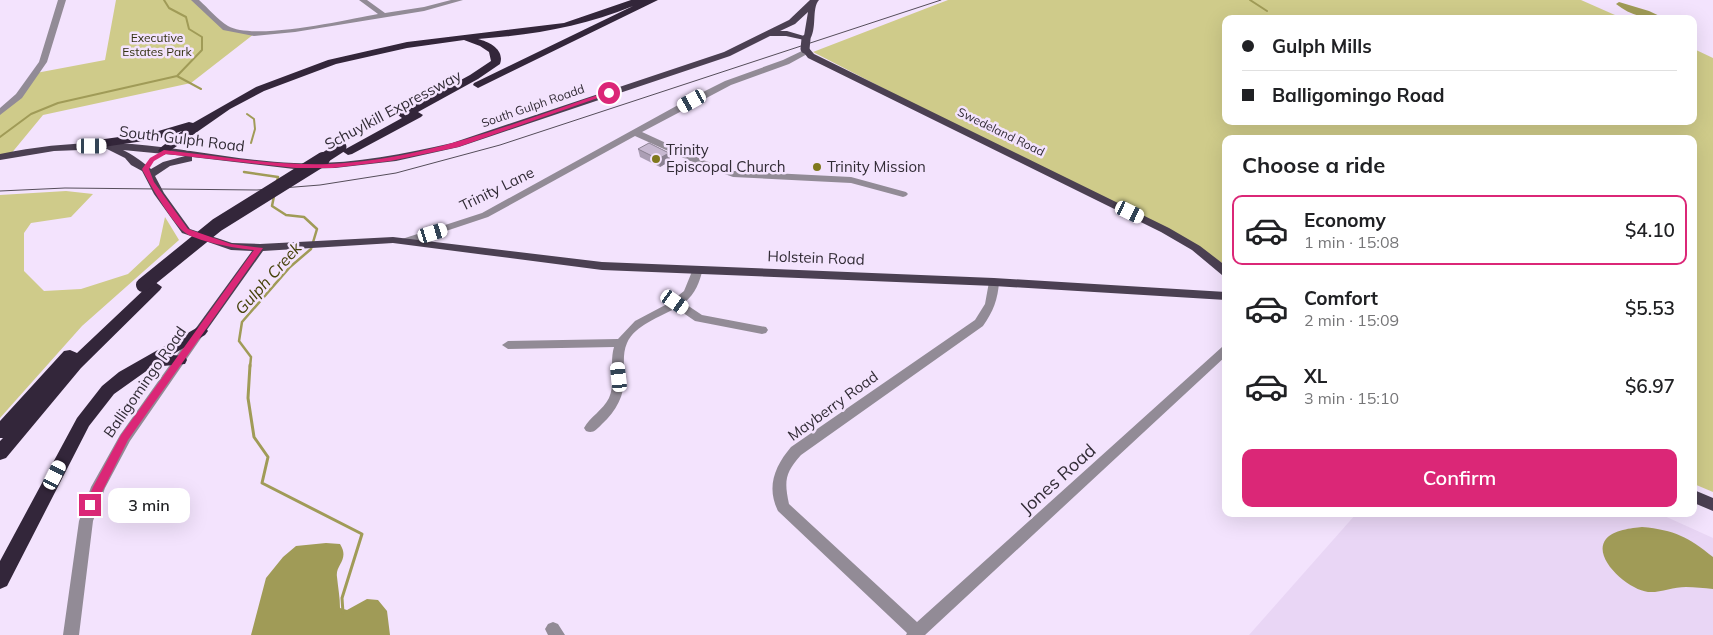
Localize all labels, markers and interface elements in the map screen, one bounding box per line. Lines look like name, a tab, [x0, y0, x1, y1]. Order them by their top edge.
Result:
park label: Executive Estates Park	[122, 30, 192, 59]
text: Gulph Mills	[1272, 34, 1372, 58]
street label: Schuylkill Expressway	[321, 65, 464, 154]
street label: South Gulph Roadd	[479, 81, 586, 130]
route start	[598, 82, 620, 104]
text: Balligomingo Road	[1272, 83, 1445, 107]
car	[675, 87, 708, 115]
street label: Swedeland Road	[955, 104, 1047, 159]
street label: South Gulph Road	[118, 121, 246, 156]
car	[77, 139, 107, 154]
place label: Trinity Episcopal Church	[666, 140, 785, 176]
text: Choose a ride	[1242, 151, 1385, 179]
marker: Trinity Episcopal Church	[650, 153, 662, 165]
place label: Trinity Mission	[827, 157, 926, 176]
marker: Trinity Mission	[811, 161, 823, 173]
street label: Trinity Lane	[456, 162, 537, 215]
car	[1113, 199, 1146, 225]
icon: car	[1244, 208, 1289, 253]
text: Economy	[1304, 208, 1386, 232]
text: $4.10	[1625, 218, 1675, 242]
car	[416, 221, 449, 245]
text: 1 min · 15:08	[1304, 232, 1399, 252]
water label: Gulph Creek	[230, 237, 306, 318]
street label: Holstein Road	[767, 246, 865, 269]
icon: car	[1244, 286, 1289, 331]
text: Comfort	[1304, 286, 1378, 310]
car	[658, 287, 691, 317]
text: $5.53	[1625, 296, 1675, 320]
text: 2 min · 15:09	[1304, 310, 1399, 330]
street label: Balligomingo Road	[99, 322, 190, 441]
car	[609, 361, 628, 393]
icon: car	[1244, 364, 1289, 409]
text: XL	[1304, 364, 1327, 388]
street label: Mayberry Road	[784, 366, 882, 445]
text: $6.97	[1625, 374, 1675, 398]
text: 3 min · 15:10	[1304, 388, 1399, 408]
street label: Jones Road	[1015, 439, 1100, 519]
button: Confirm	[1242, 449, 1677, 507]
car	[41, 458, 68, 492]
callout: 3 min	[108, 488, 190, 522]
route end	[79, 494, 101, 516]
text: 3 min	[128, 495, 170, 515]

